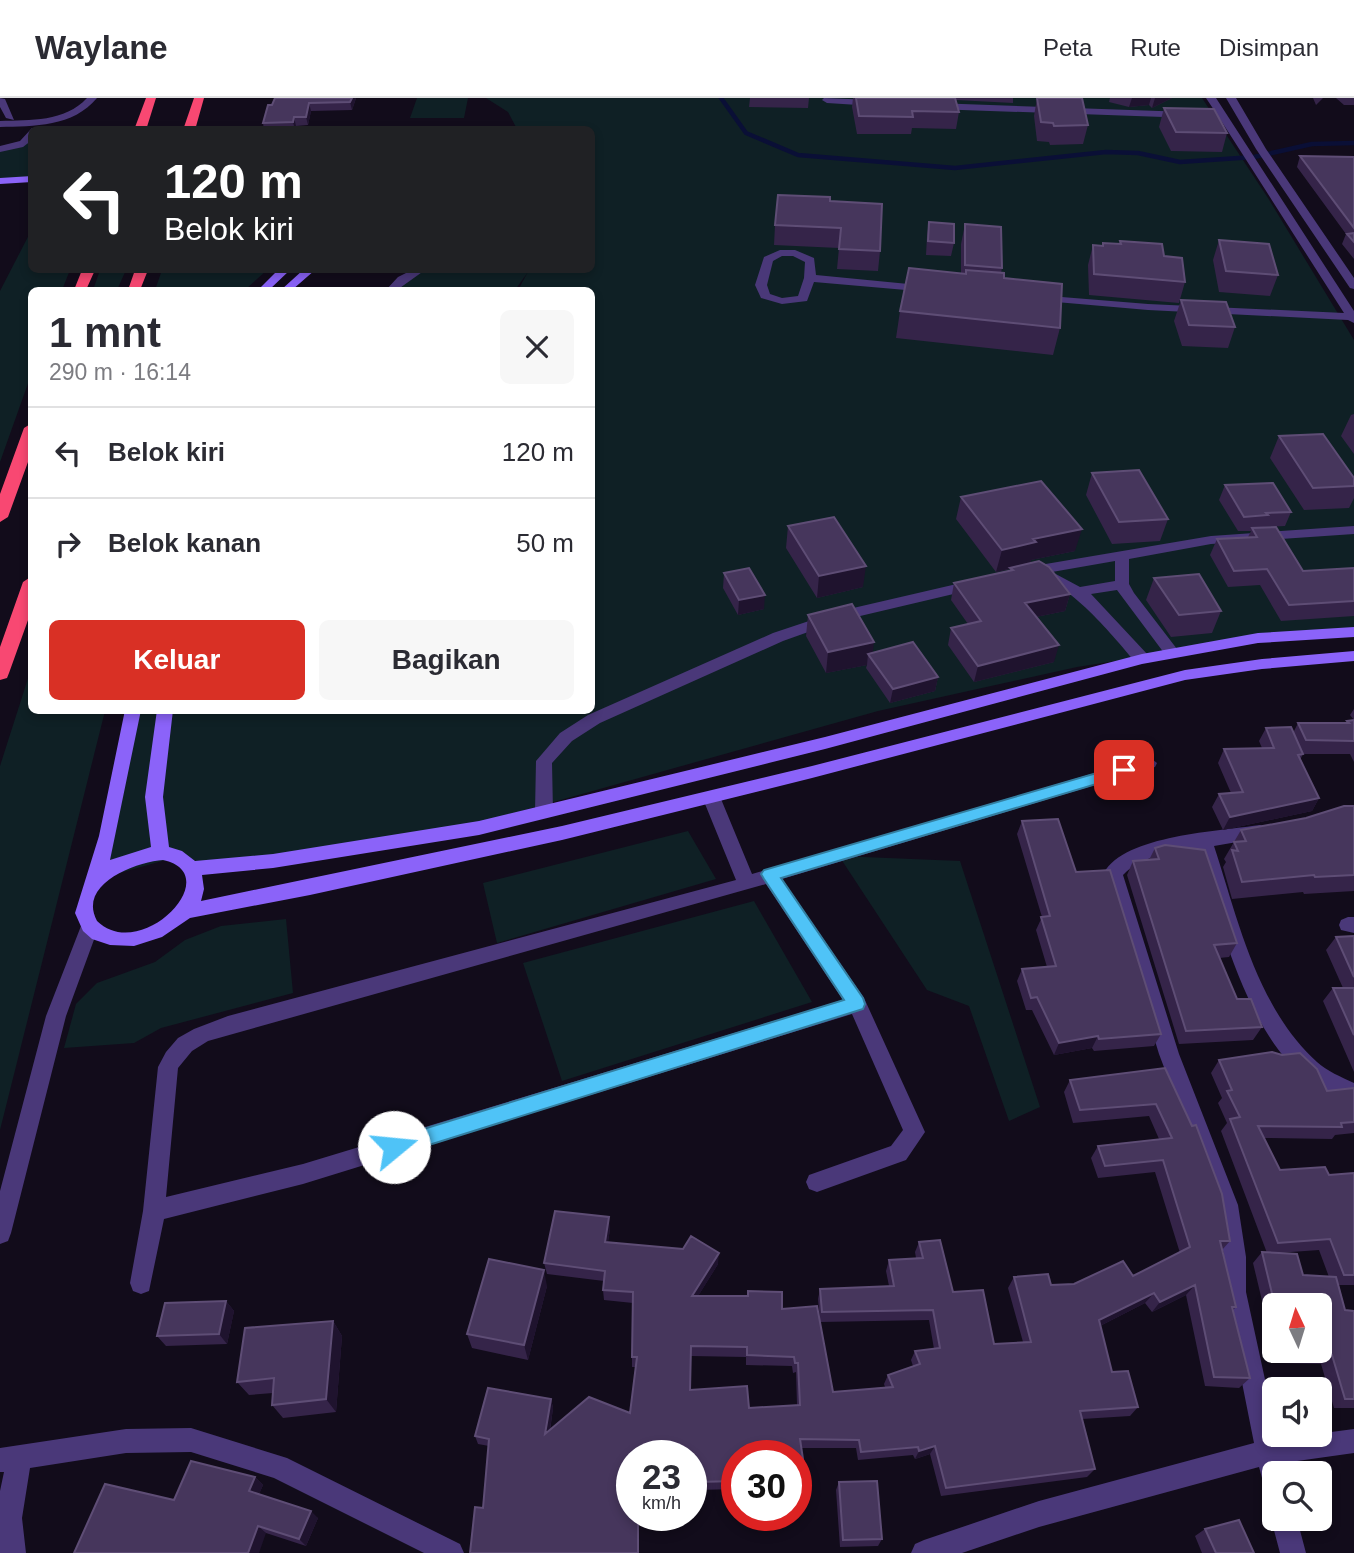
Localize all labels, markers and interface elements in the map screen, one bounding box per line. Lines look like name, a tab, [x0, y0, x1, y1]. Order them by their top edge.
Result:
text: Waylane	[35, 29, 168, 66]
text: Peta	[1043, 34, 1092, 61]
text: Rute	[1130, 34, 1181, 61]
text: Disimpan	[1219, 34, 1319, 61]
icon: left	[49, 154, 140, 245]
text: 120 m	[164, 154, 303, 208]
text: Belok kiri	[164, 211, 294, 247]
text: 1 mnt	[49, 309, 161, 356]
button: close	[500, 310, 574, 384]
text: 290 m · 16:14	[49, 359, 191, 385]
icon: left	[49, 434, 87, 472]
text: Belok kiri	[108, 437, 225, 467]
text: 120 m	[502, 437, 574, 467]
icon: right	[49, 525, 87, 563]
text: Belok kanan	[108, 528, 261, 558]
text: 50 m	[516, 528, 574, 558]
button: Keluar	[49, 620, 305, 700]
button: Bagikan	[319, 620, 574, 700]
pin	[1094, 740, 1154, 800]
icon: arrive	[1105, 751, 1143, 789]
position arrow	[357, 1110, 431, 1184]
north arrow	[1262, 1293, 1332, 1363]
map controls	[1262, 1293, 1332, 1531]
button: sound	[1262, 1377, 1332, 1447]
speed limit sign: 30	[721, 1440, 812, 1531]
text: 23	[642, 1457, 681, 1496]
button: search	[1262, 1461, 1332, 1531]
text: km/h	[642, 1493, 681, 1513]

